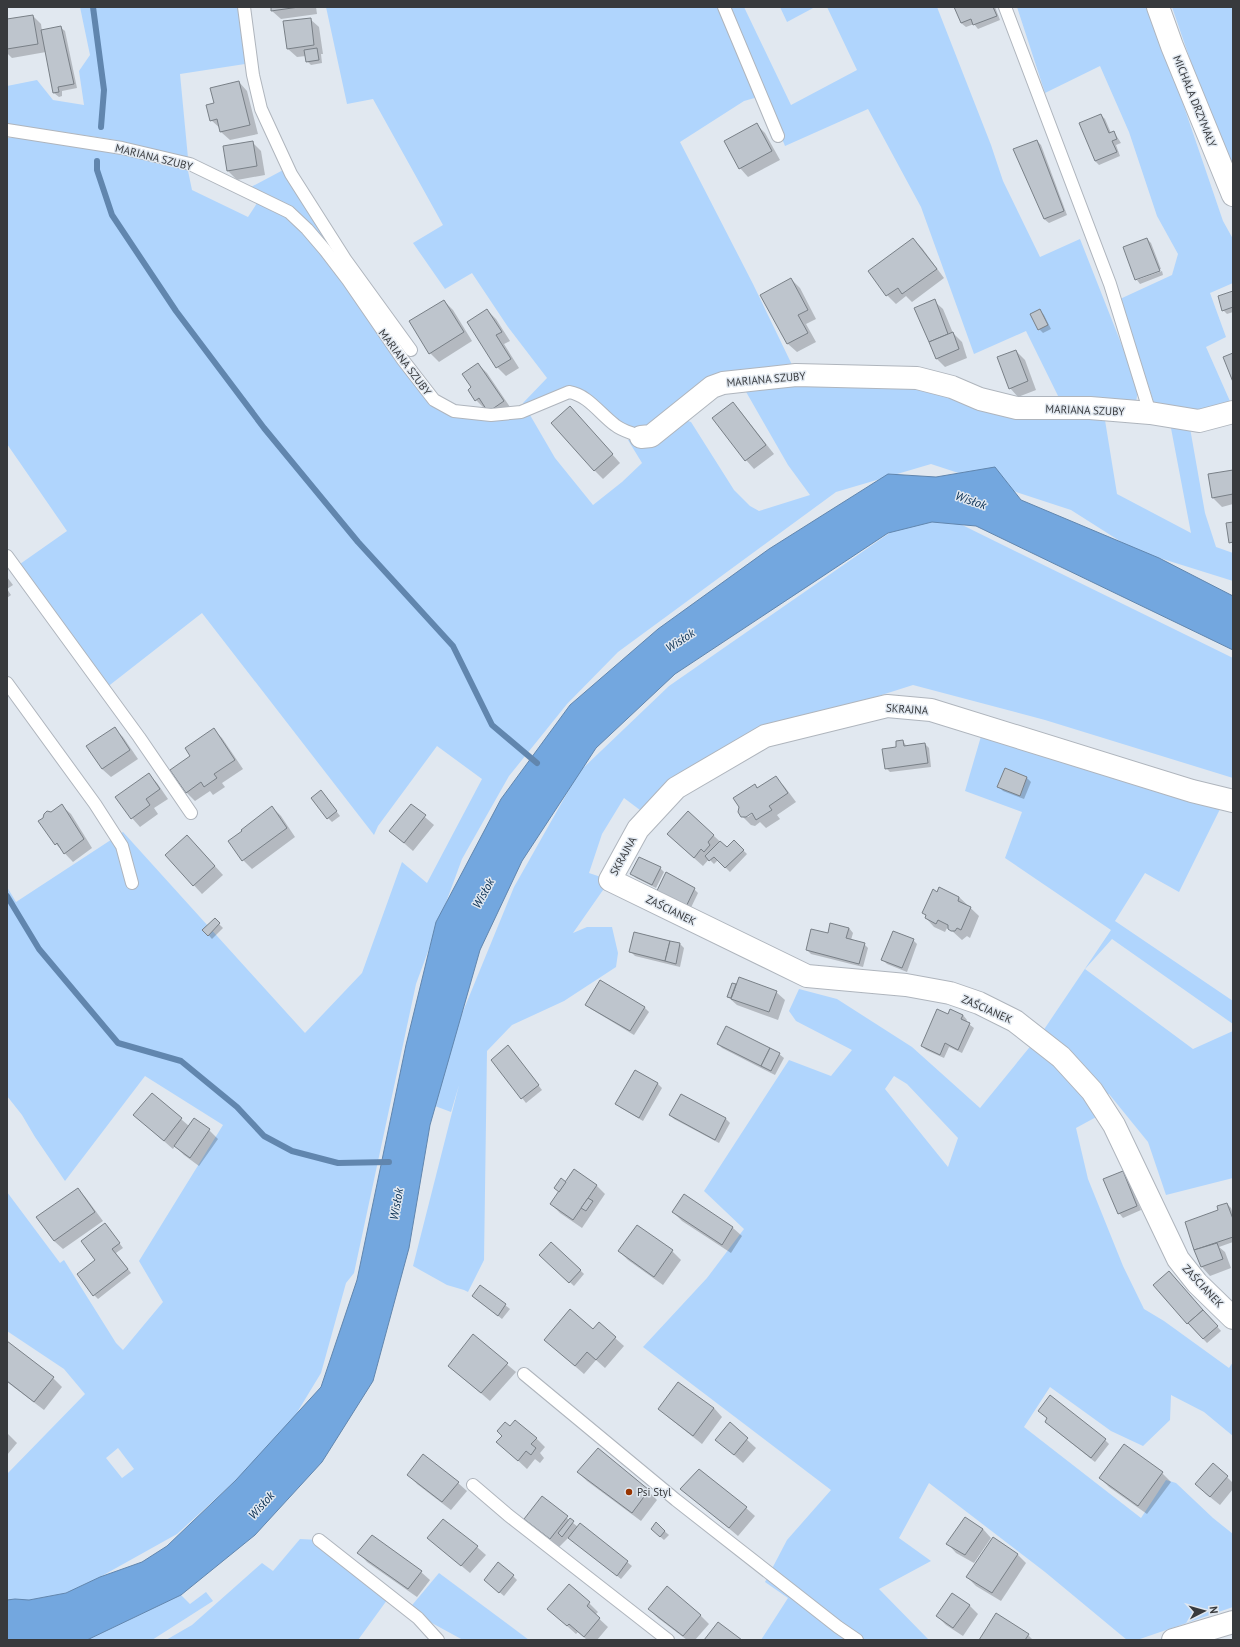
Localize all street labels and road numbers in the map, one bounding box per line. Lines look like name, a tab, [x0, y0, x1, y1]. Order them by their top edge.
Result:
street label: MICHAŁA DRZYMAŁY	[1170, 53, 1220, 150]
street label: MARIANA SZUBY	[114, 141, 195, 174]
street label: MARIANA SZUBY	[376, 326, 435, 399]
street label: MARIANA SZUBY	[726, 369, 807, 389]
street label: MARIANA SZUBY	[1045, 402, 1126, 418]
street label: SKRAJNA	[885, 701, 929, 717]
street label: SKRAJNA	[607, 834, 640, 878]
street label: ZAŚCIANEK	[644, 892, 699, 928]
street label: ZAŚCIANEK	[959, 992, 1015, 1026]
street label: ZAŚCIANEK	[1179, 1261, 1227, 1311]

